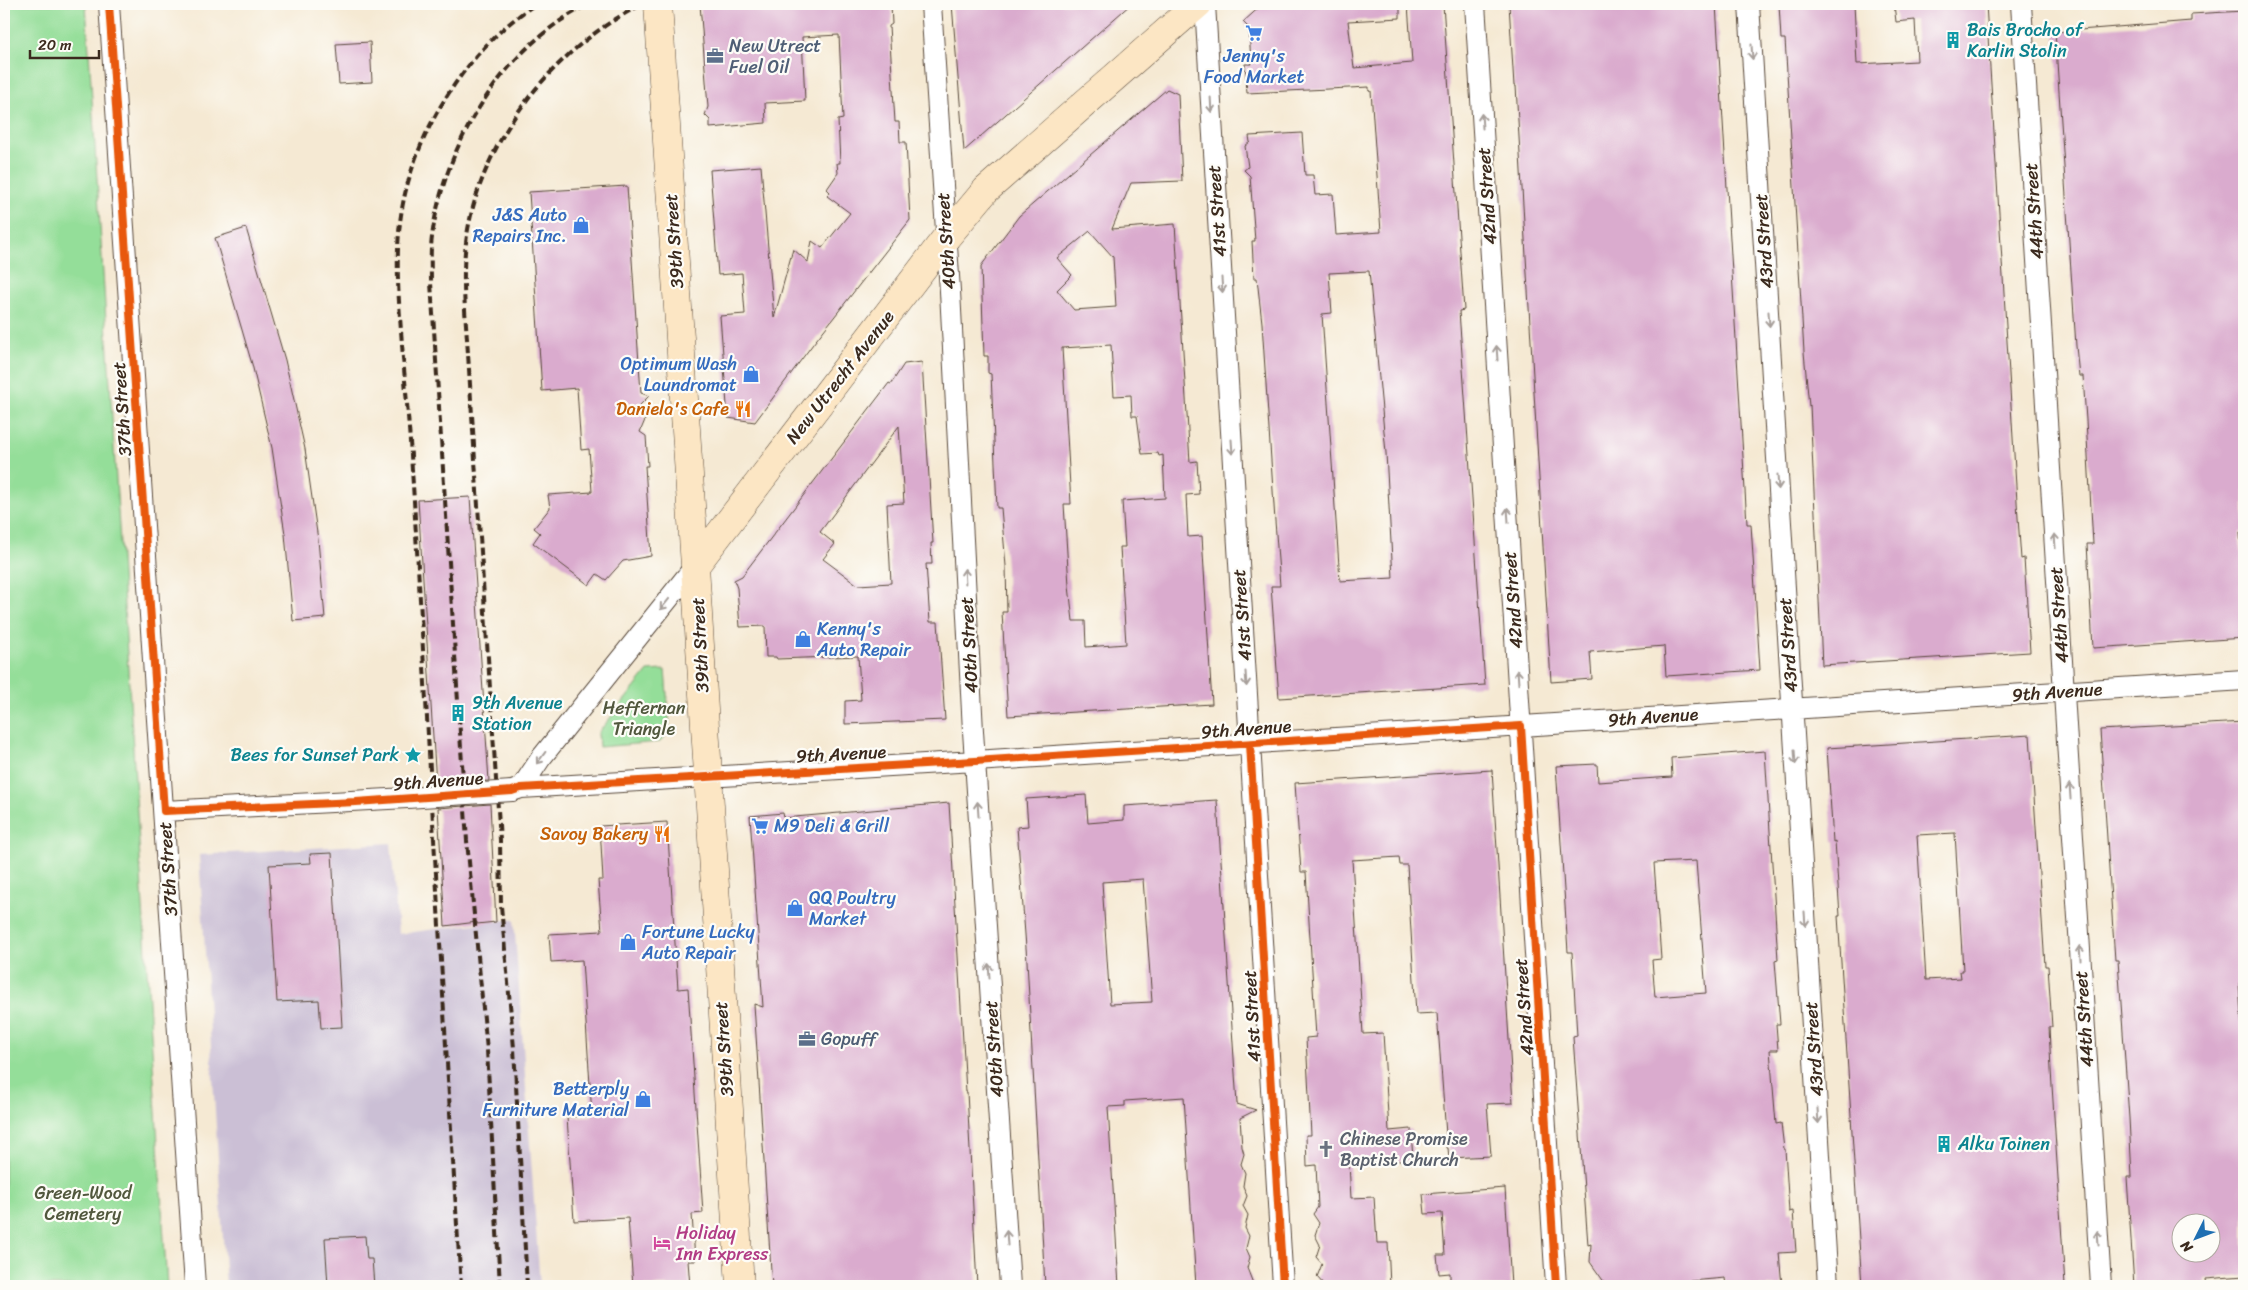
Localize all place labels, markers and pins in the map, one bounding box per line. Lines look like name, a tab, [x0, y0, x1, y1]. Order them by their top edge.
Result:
place label: Bais Brocho of Karlin Stolin	[1967, 14, 2085, 67]
supermarket icon: Jenny's Food Market	[1244, 23, 1264, 43]
place label: New Utrect Fuel Oil	[729, 30, 821, 83]
building icon: Bais Brocho of Karlin Stolin	[1943, 30, 1963, 50]
place label: Jenny's Food Market	[1204, 40, 1305, 93]
office icon: New Utrect Fuel Oil	[705, 46, 725, 66]
place label: J&S Auto Repairs Inc.	[473, 199, 567, 252]
shop icon: J&S Auto Repairs Inc.	[571, 215, 591, 235]
place label: Optimum Wash Laundromat	[620, 348, 737, 401]
shop icon: Optimum Wash Laundromat	[741, 364, 761, 384]
place label: Daniela's Cafe	[616, 393, 729, 425]
restaurant icon: Daniela's Cafe	[733, 399, 753, 419]
place label: Kenny's Auto Repair	[816, 613, 912, 666]
shop icon: Kenny's Auto Repair	[793, 629, 813, 649]
place label: 9th Avenue Station	[472, 687, 563, 740]
building icon: 9th Avenue Station	[448, 703, 468, 723]
place label: Bees for Sunset Park	[230, 739, 399, 771]
place icon: Bees for Sunset Park	[403, 745, 423, 765]
place label: M9 Deli & Grill	[774, 810, 890, 842]
supermarket icon: M9 Deli & Grill	[750, 816, 770, 836]
place label: Savoy Bakery	[540, 818, 649, 850]
restaurant icon: Savoy Bakery	[652, 824, 672, 844]
place label: QQ Poultry Market	[809, 882, 896, 935]
shop icon: QQ Poultry Market	[785, 898, 805, 918]
place label: Fortune Lucky Auto Repair	[641, 916, 755, 969]
shop icon: Fortune Lucky Auto Repair	[618, 932, 638, 952]
place label: Gopuff	[821, 1023, 880, 1055]
office icon: Gopuff	[797, 1029, 817, 1049]
place label: Betterply Furniture Material	[482, 1073, 630, 1126]
shop icon: Betterply Furniture Material	[633, 1089, 653, 1109]
place label: Chinese Promise Baptist Church	[1340, 1123, 1468, 1176]
place label: Alku Toinen	[1957, 1128, 2050, 1160]
building icon: Alku Toinen	[1934, 1134, 1954, 1154]
church icon: Chinese Promise Baptist Church	[1316, 1139, 1336, 1159]
place label: Holiday Inn Express	[675, 1217, 769, 1270]
hotel icon: Holiday Inn Express	[652, 1233, 672, 1253]

